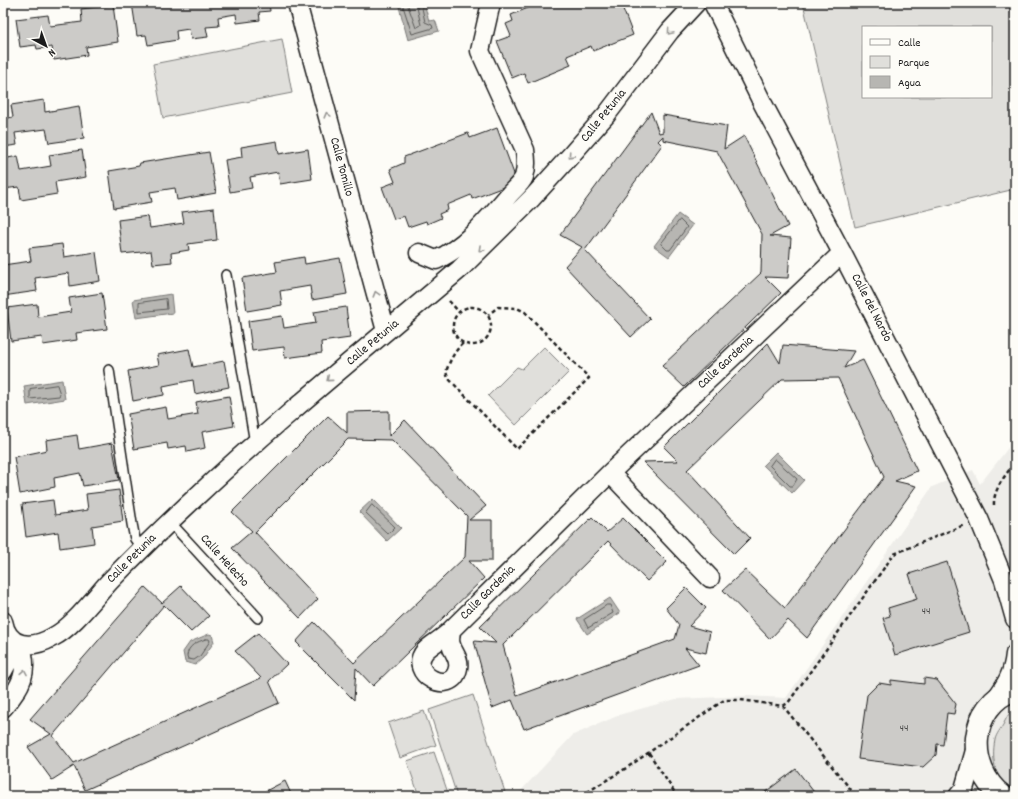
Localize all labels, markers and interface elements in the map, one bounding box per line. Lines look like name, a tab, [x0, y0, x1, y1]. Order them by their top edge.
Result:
north arrow	[26, 26, 66, 66]
legend	[862, 26, 992, 98]
one-way arrow	[667, 27, 674, 34]
text: Calle	[898, 35, 921, 52]
text: N	[44, 44, 59, 60]
text: Parque	[898, 55, 929, 72]
text: Agua	[898, 75, 921, 92]
street label: Calle Petunia	[577, 84, 632, 147]
one-way arrow	[323, 111, 331, 118]
street label: Calle Tomillo	[324, 135, 358, 199]
one-way arrow	[569, 150, 576, 158]
one-way arrow	[479, 244, 486, 251]
street label: Calle del Nardo	[846, 270, 896, 346]
one-way arrow	[372, 291, 381, 298]
street label: Calle Petunia	[342, 315, 404, 371]
street label: Calle Gardenia	[693, 331, 759, 394]
one-way arrow	[327, 375, 334, 382]
street label: Calle Petunia	[103, 529, 162, 588]
street label: Calle Helecho	[195, 530, 253, 592]
street label: Calle Gardenia	[456, 560, 521, 625]
house number: 44	[921, 604, 931, 620]
one-way arrow	[19, 669, 28, 675]
house number: 44	[899, 721, 909, 737]

